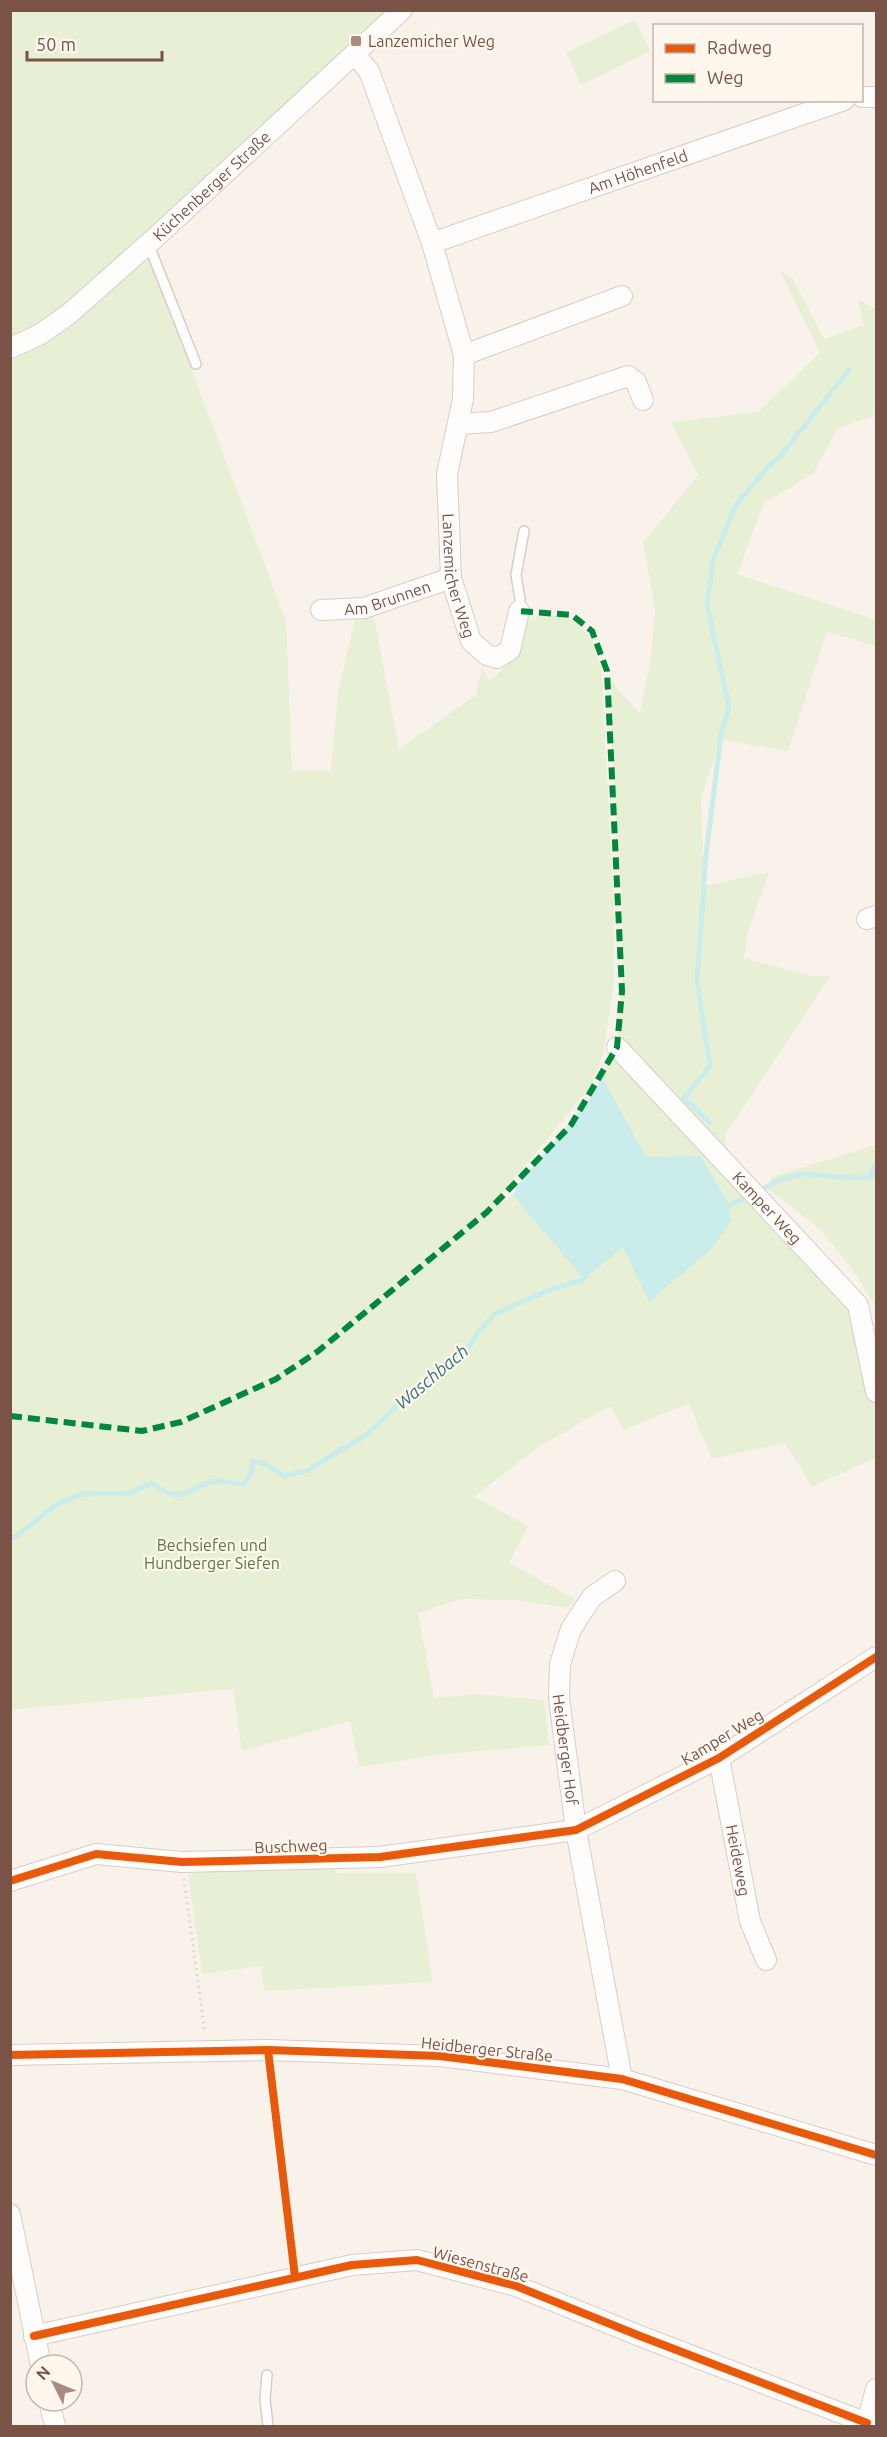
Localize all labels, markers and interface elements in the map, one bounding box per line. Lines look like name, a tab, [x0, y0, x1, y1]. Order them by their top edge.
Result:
scale bar	[27, 24, 162, 62]
legend	[653, 24, 863, 102]
place label: Lanzemicher Weg	[368, 32, 495, 50]
text: 50 m	[36, 34, 76, 54]
marker: Lanzemicher Weg	[349, 34, 363, 48]
text: Radweg	[707, 37, 772, 57]
text: Weg	[707, 67, 744, 87]
street label: Küchenberger Straße	[149, 127, 274, 244]
street label: Am Höhenfeld	[586, 146, 690, 197]
street label: Lanzemicher Weg	[440, 513, 478, 640]
street label: Am Brunnen	[344, 577, 433, 618]
street label: Kamper Weg	[729, 1168, 805, 1248]
water label: Waschbach	[391, 1340, 472, 1413]
park label: Bechsiefen und Hundberger Siefen	[144, 1536, 280, 1572]
street label: Heidberger Hof	[550, 1693, 582, 1807]
street label: Kamper Weg	[678, 1706, 766, 1768]
street label: Heideweg	[723, 1823, 754, 1897]
street label: Buschweg	[254, 1836, 328, 1856]
street label: Heidberger Straße	[420, 2033, 554, 2065]
street label: Wiesenstraße	[431, 2243, 531, 2285]
north arrow	[24, 2353, 84, 2413]
text: N	[32, 2362, 54, 2383]

